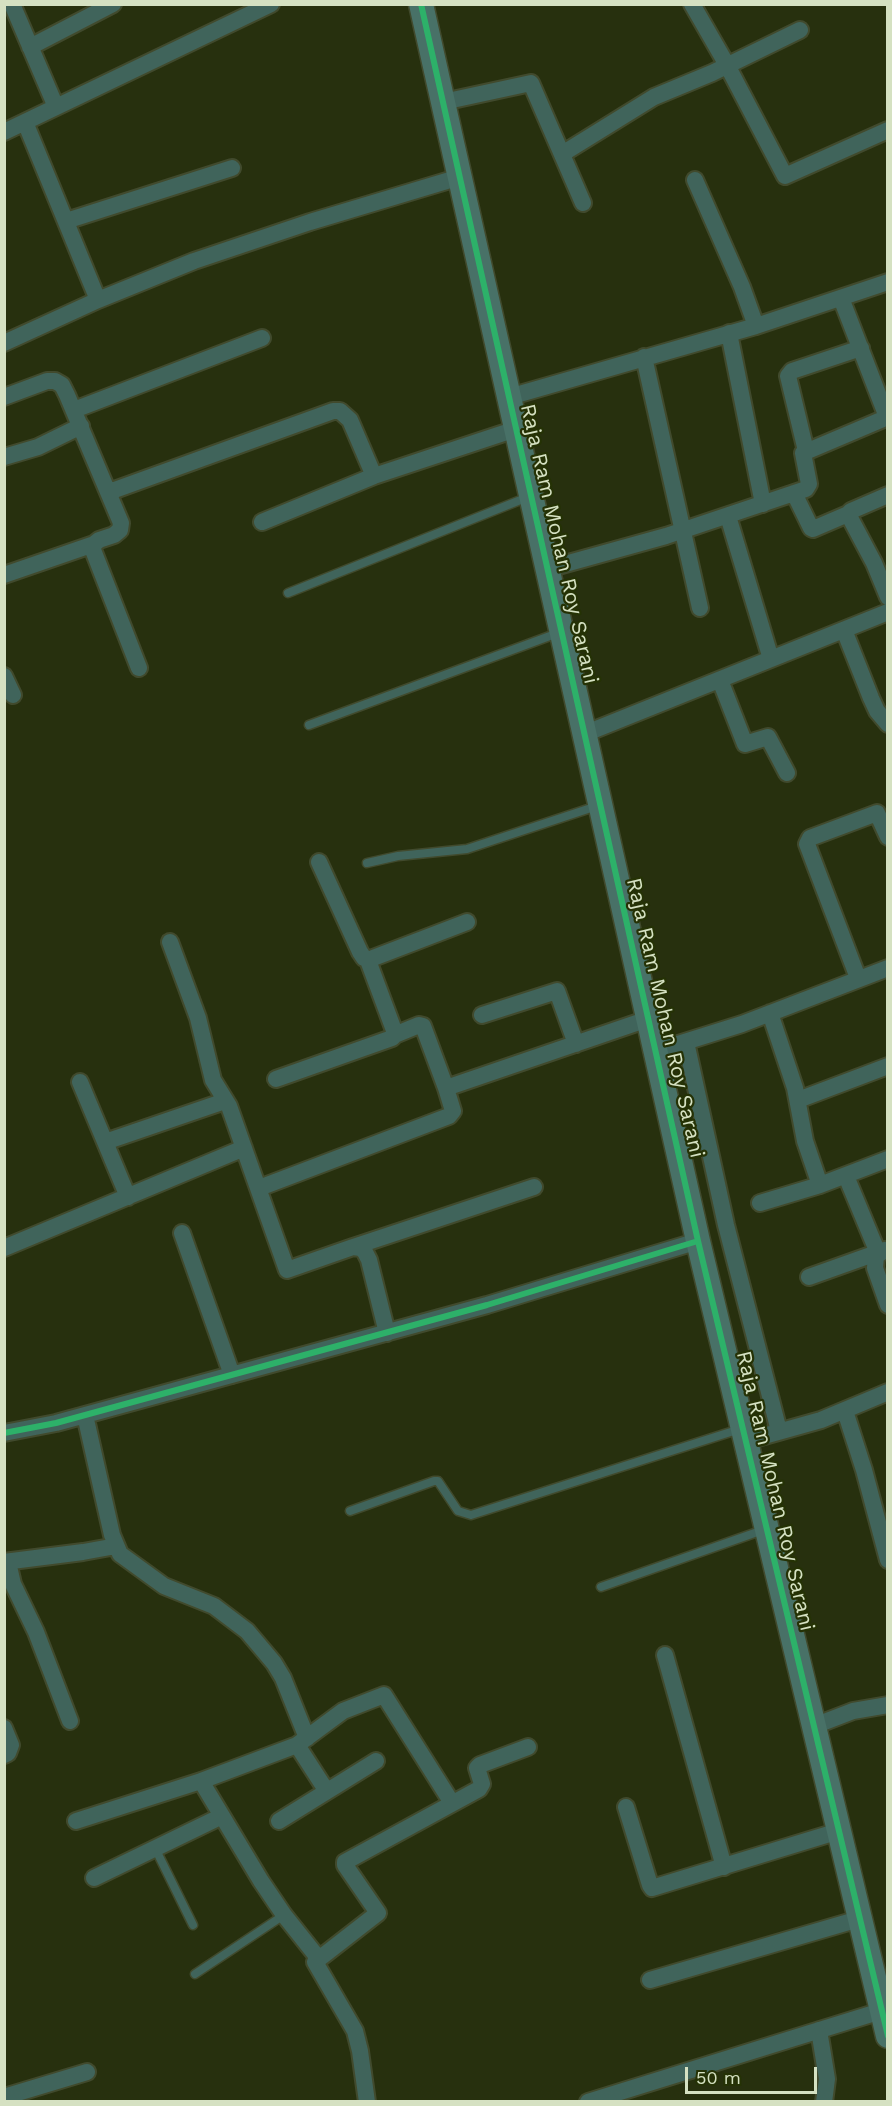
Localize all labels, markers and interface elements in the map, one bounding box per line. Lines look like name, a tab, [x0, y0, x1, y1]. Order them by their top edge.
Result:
street label: Raja Ram Mohan Roy Sarani	[514, 401, 604, 687]
street label: Raja Ram Mohan Roy Sarani	[620, 875, 710, 1161]
street label: Raja Ram Mohan Roy Sarani	[730, 1348, 820, 1634]
scale bar	[688, 2055, 820, 2093]
text: 50 m	[696, 2067, 741, 2088]

